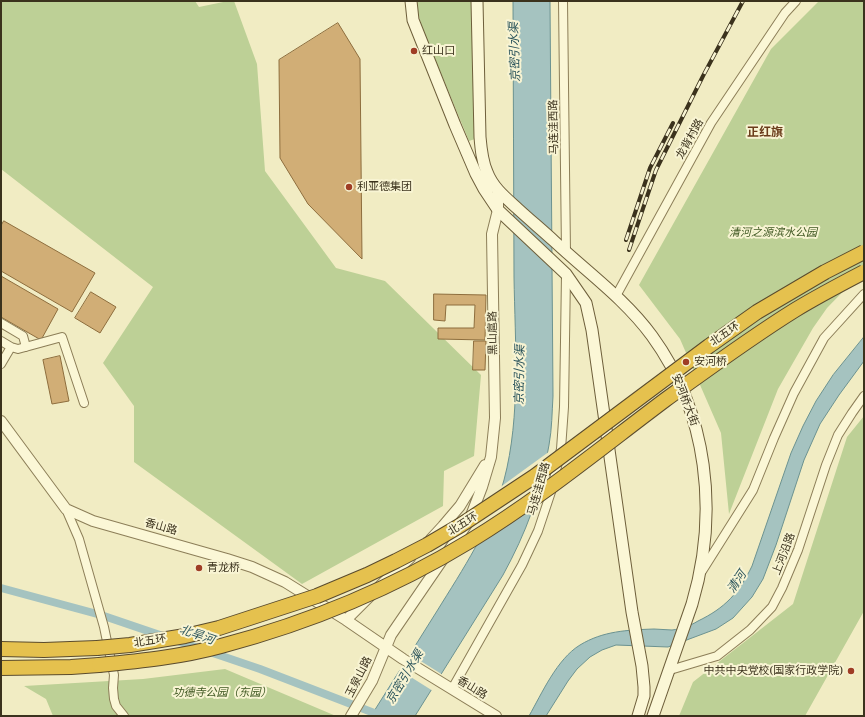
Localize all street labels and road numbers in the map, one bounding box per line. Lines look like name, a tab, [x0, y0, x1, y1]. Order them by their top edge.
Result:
street label: 马连洼西路	[547, 99, 561, 155]
street label: 龙背村路	[674, 117, 706, 161]
street label: 黑山扈路	[486, 311, 500, 355]
street label: 北五环	[708, 319, 742, 349]
street label: 安河桥大街	[669, 372, 701, 428]
street label: 马连洼西路	[525, 461, 553, 517]
street label: 北五环	[446, 510, 480, 538]
street label: 香山路	[143, 516, 179, 538]
street label: 上河沿路	[770, 531, 798, 577]
street label: 北五环	[133, 632, 167, 650]
street label: 玉泉山路	[343, 654, 375, 700]
street label: 香山路	[454, 674, 490, 702]

